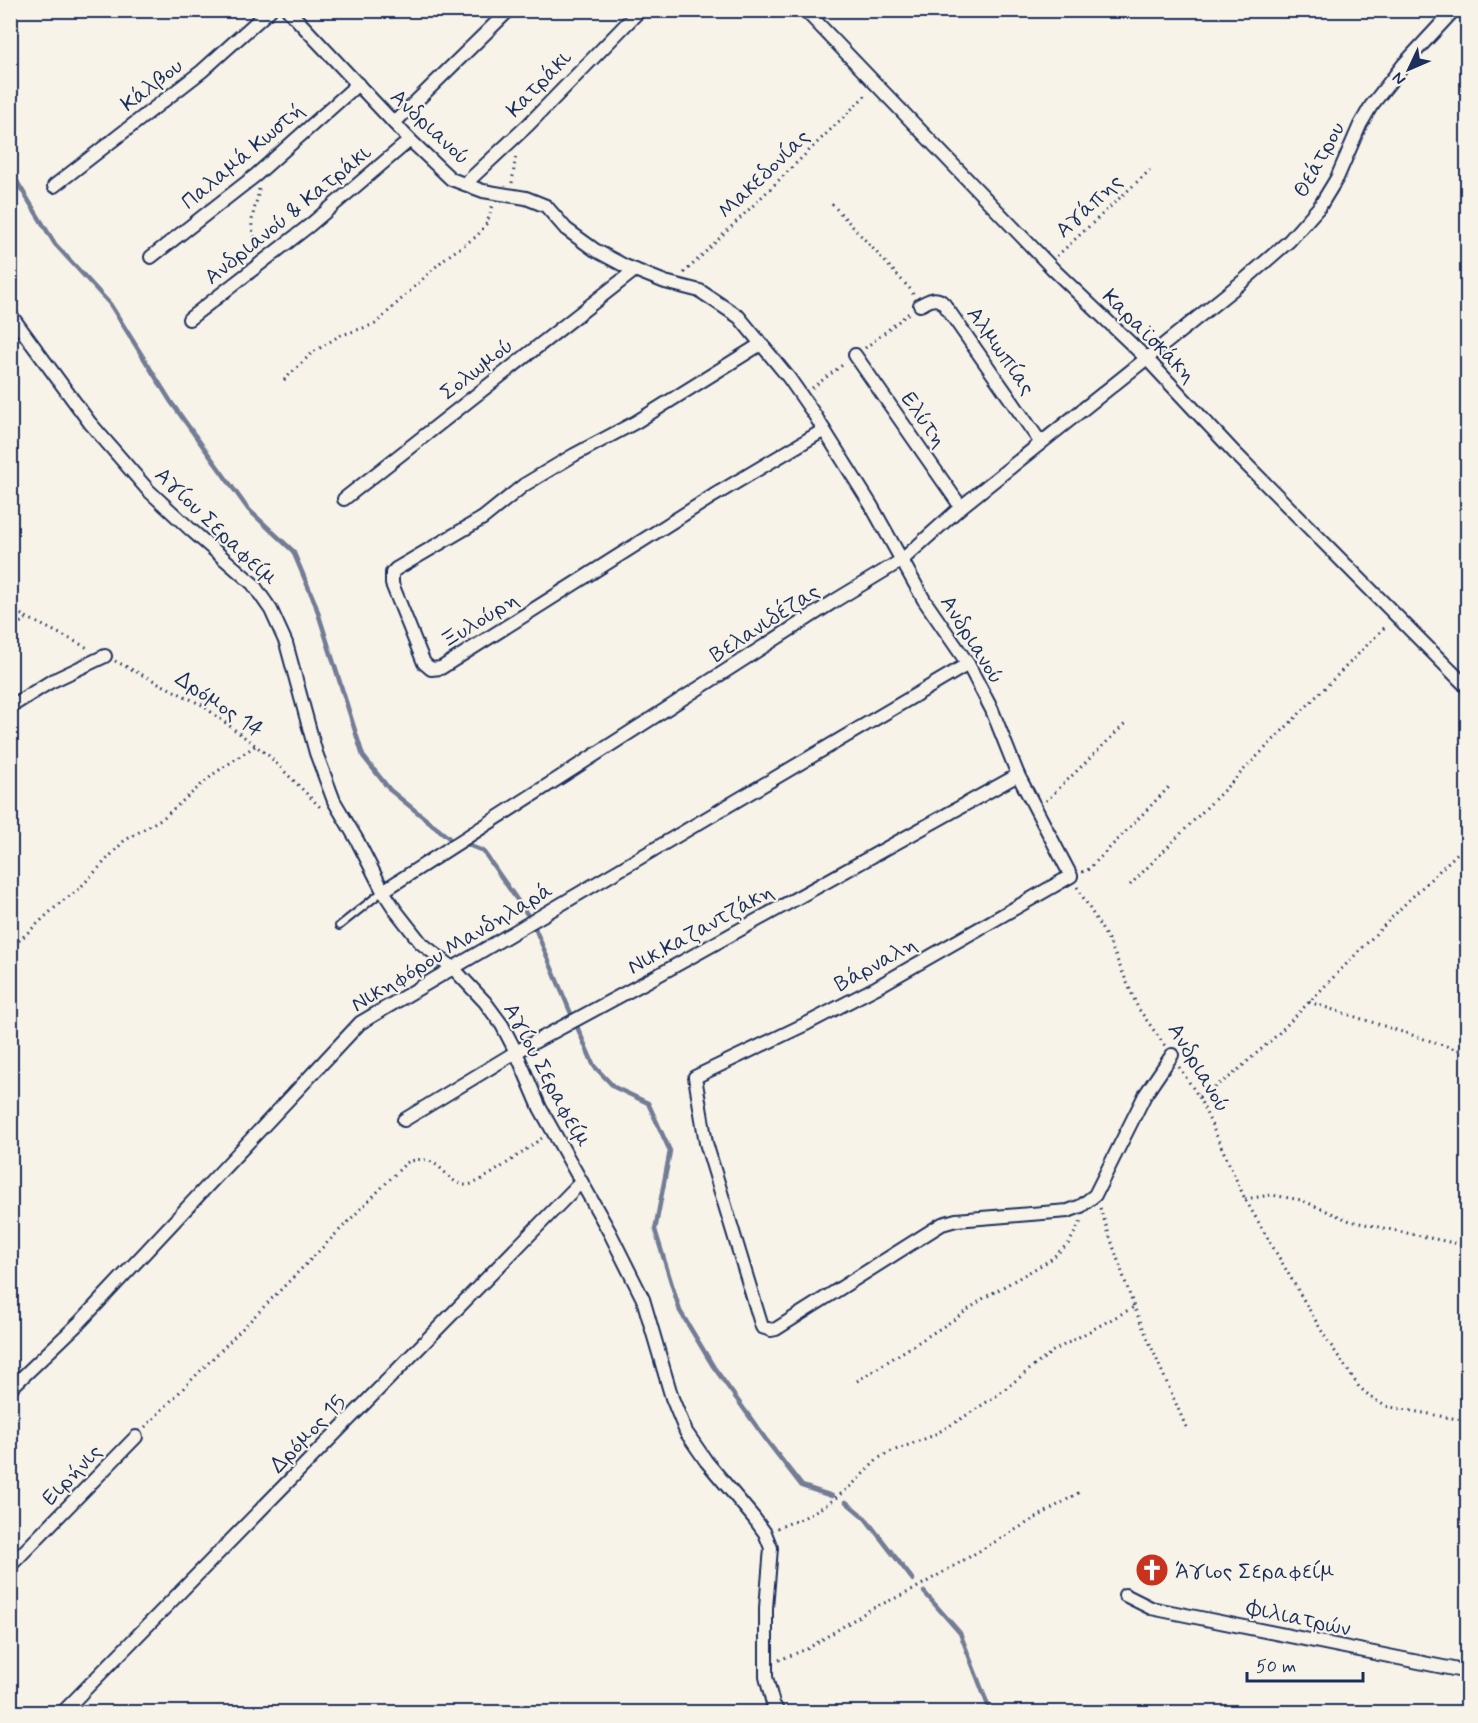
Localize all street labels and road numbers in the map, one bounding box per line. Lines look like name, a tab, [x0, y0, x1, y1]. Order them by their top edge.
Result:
street label: Κατράκι	[501, 44, 579, 124]
street label: Κάλβου	[115, 53, 189, 119]
street label: Ανδριανού	[384, 83, 476, 172]
street label: Παλαμά Κωστή	[176, 97, 311, 216]
street label: Θεάτρου	[1288, 117, 1352, 203]
street label: Μακεδονίας	[712, 124, 816, 225]
street label: Ανδριανού & Κατράκι	[199, 139, 378, 292]
street label: Αγάπης	[1050, 168, 1129, 245]
street label: Καραϊσκάκη	[1096, 283, 1202, 389]
street label: Αλμωπίας	[960, 301, 1041, 401]
street label: Σολωμού	[435, 332, 520, 407]
street label: Ελύτη	[894, 387, 953, 454]
street label: Αγίου Σεραφείμ	[148, 462, 283, 593]
street label: Βελανιδέζας	[704, 577, 825, 670]
street label: Ξυλούρη	[436, 586, 524, 655]
street label: Ανδριανού	[933, 590, 1010, 690]
street label: Δρόμος 14	[169, 665, 268, 744]
street label: Νικηφόρου Μανδηλαρά	[346, 876, 558, 1019]
street label: Νικ.Καζαντζάκη	[623, 878, 779, 982]
street label: Βάρναλη	[830, 931, 922, 999]
street label: Αγίου Σεραφείμ	[496, 999, 596, 1153]
street label: Ανδριανού	[1161, 1018, 1236, 1118]
street label: Δρόμος 15	[264, 1389, 353, 1480]
street label: Ειρήνις	[36, 1439, 109, 1512]
street label: Φιλιατρών	[1243, 1594, 1353, 1644]

